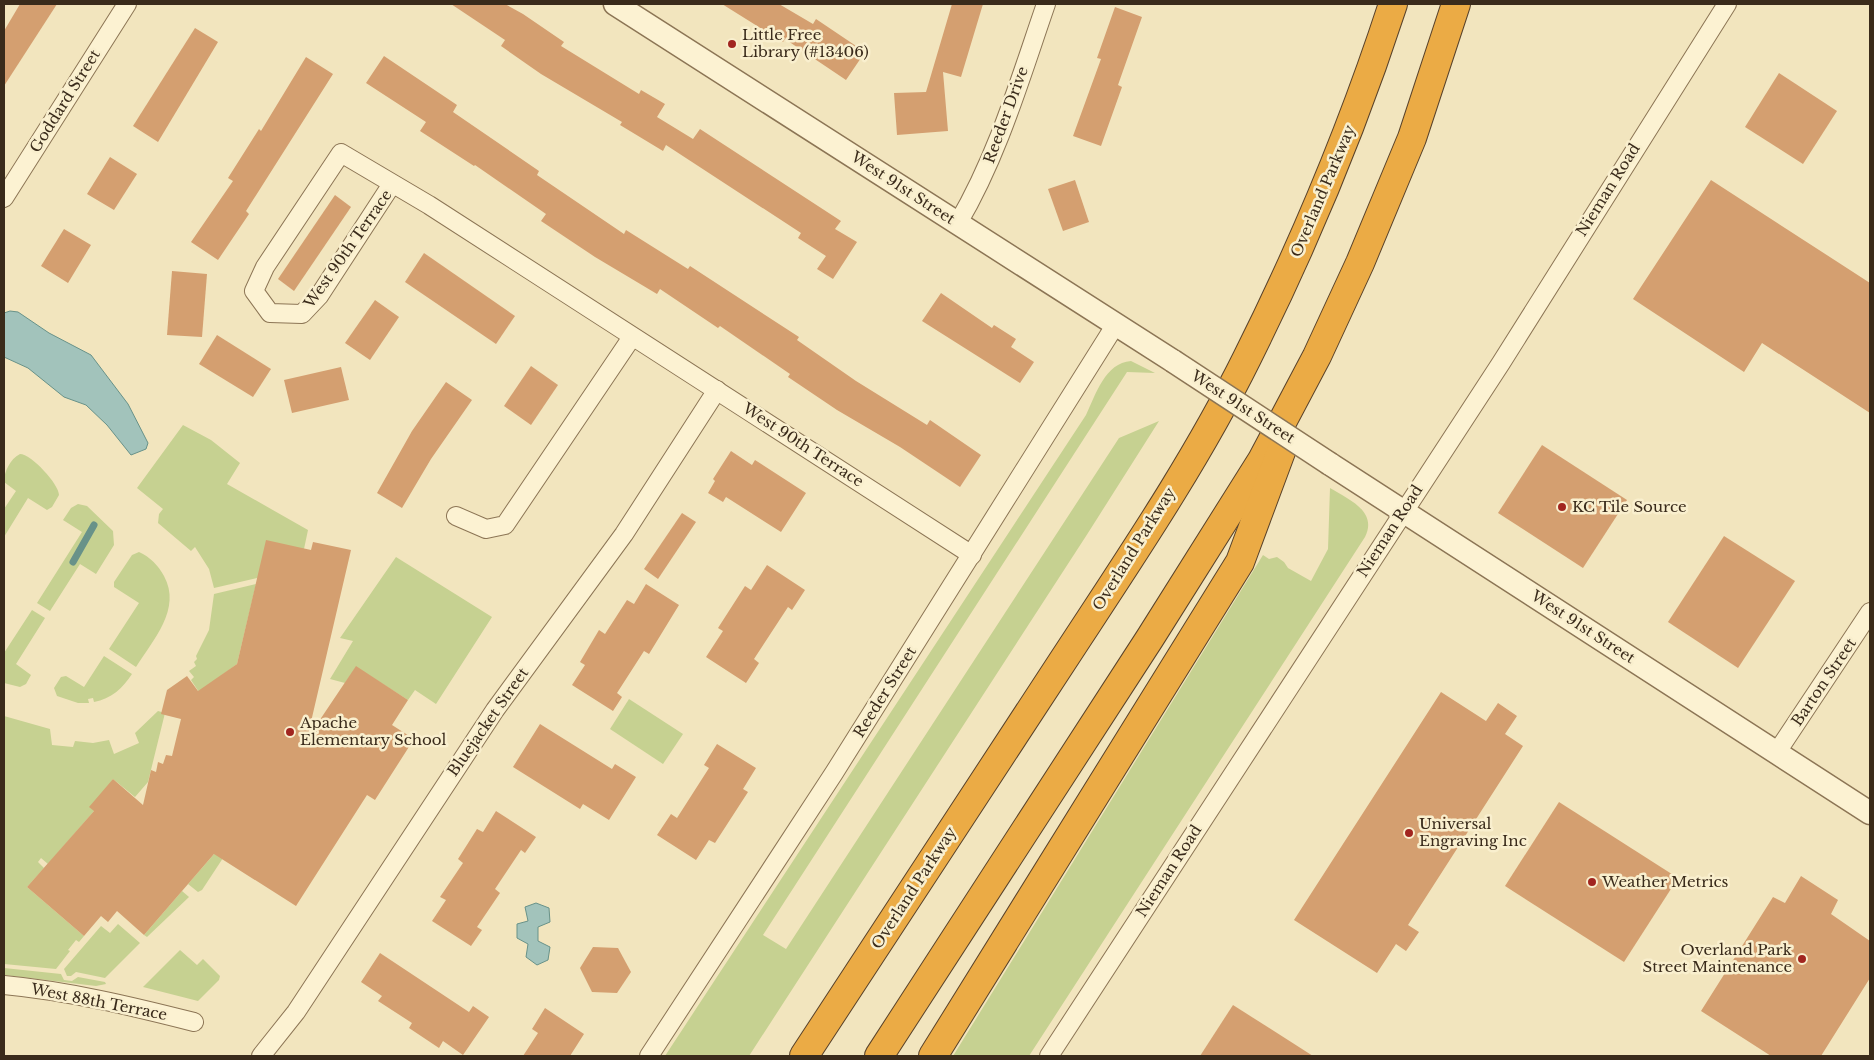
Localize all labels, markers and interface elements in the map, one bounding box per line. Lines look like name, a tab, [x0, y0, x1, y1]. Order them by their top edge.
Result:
place label: Little Free Library (#13406)	[742, 25, 869, 61]
marker: Little Free Library (#13406)	[726, 38, 738, 50]
street label: Goddard Street	[25, 45, 104, 156]
street label: Reeder Drive	[979, 64, 1032, 166]
street label: Overland Parkway	[1286, 121, 1359, 260]
street label: Nieman Road	[1571, 140, 1644, 240]
street label: West 91st Street	[847, 146, 959, 228]
street label: West 90th Terrace	[299, 186, 396, 312]
street label: West 91st Street	[1187, 365, 1299, 447]
street label: West 90th Terrace	[738, 398, 867, 491]
street label: Nieman Road	[1353, 481, 1426, 580]
street label: Overland Parkway	[1088, 483, 1179, 614]
place label: KC Tile Source	[1572, 497, 1687, 516]
marker: KC Tile Source	[1556, 501, 1568, 513]
street label: West 91st Street	[1527, 585, 1639, 667]
street label: Barton Street	[1787, 634, 1860, 729]
street label: Reeder Street	[849, 642, 920, 741]
street label: Bluejacket Street	[443, 663, 532, 780]
place label: Apache Elementary School	[299, 713, 447, 749]
marker: Apache Elementary School	[284, 726, 296, 738]
place label: Universal Engraving Inc	[1419, 814, 1527, 850]
street label: Nieman Road	[1132, 821, 1205, 920]
street label: Overland Parkway	[867, 823, 960, 952]
marker: Universal Engraving Inc	[1403, 827, 1415, 839]
place label: Weather Metrics	[1601, 872, 1729, 891]
marker: Weather Metrics	[1586, 876, 1598, 888]
place label: Overland Park Street Maintenance	[1643, 940, 1793, 976]
marker: Overland Park Street Maintenance	[1796, 953, 1808, 965]
street label: West 88th Terrace	[28, 979, 169, 1024]

